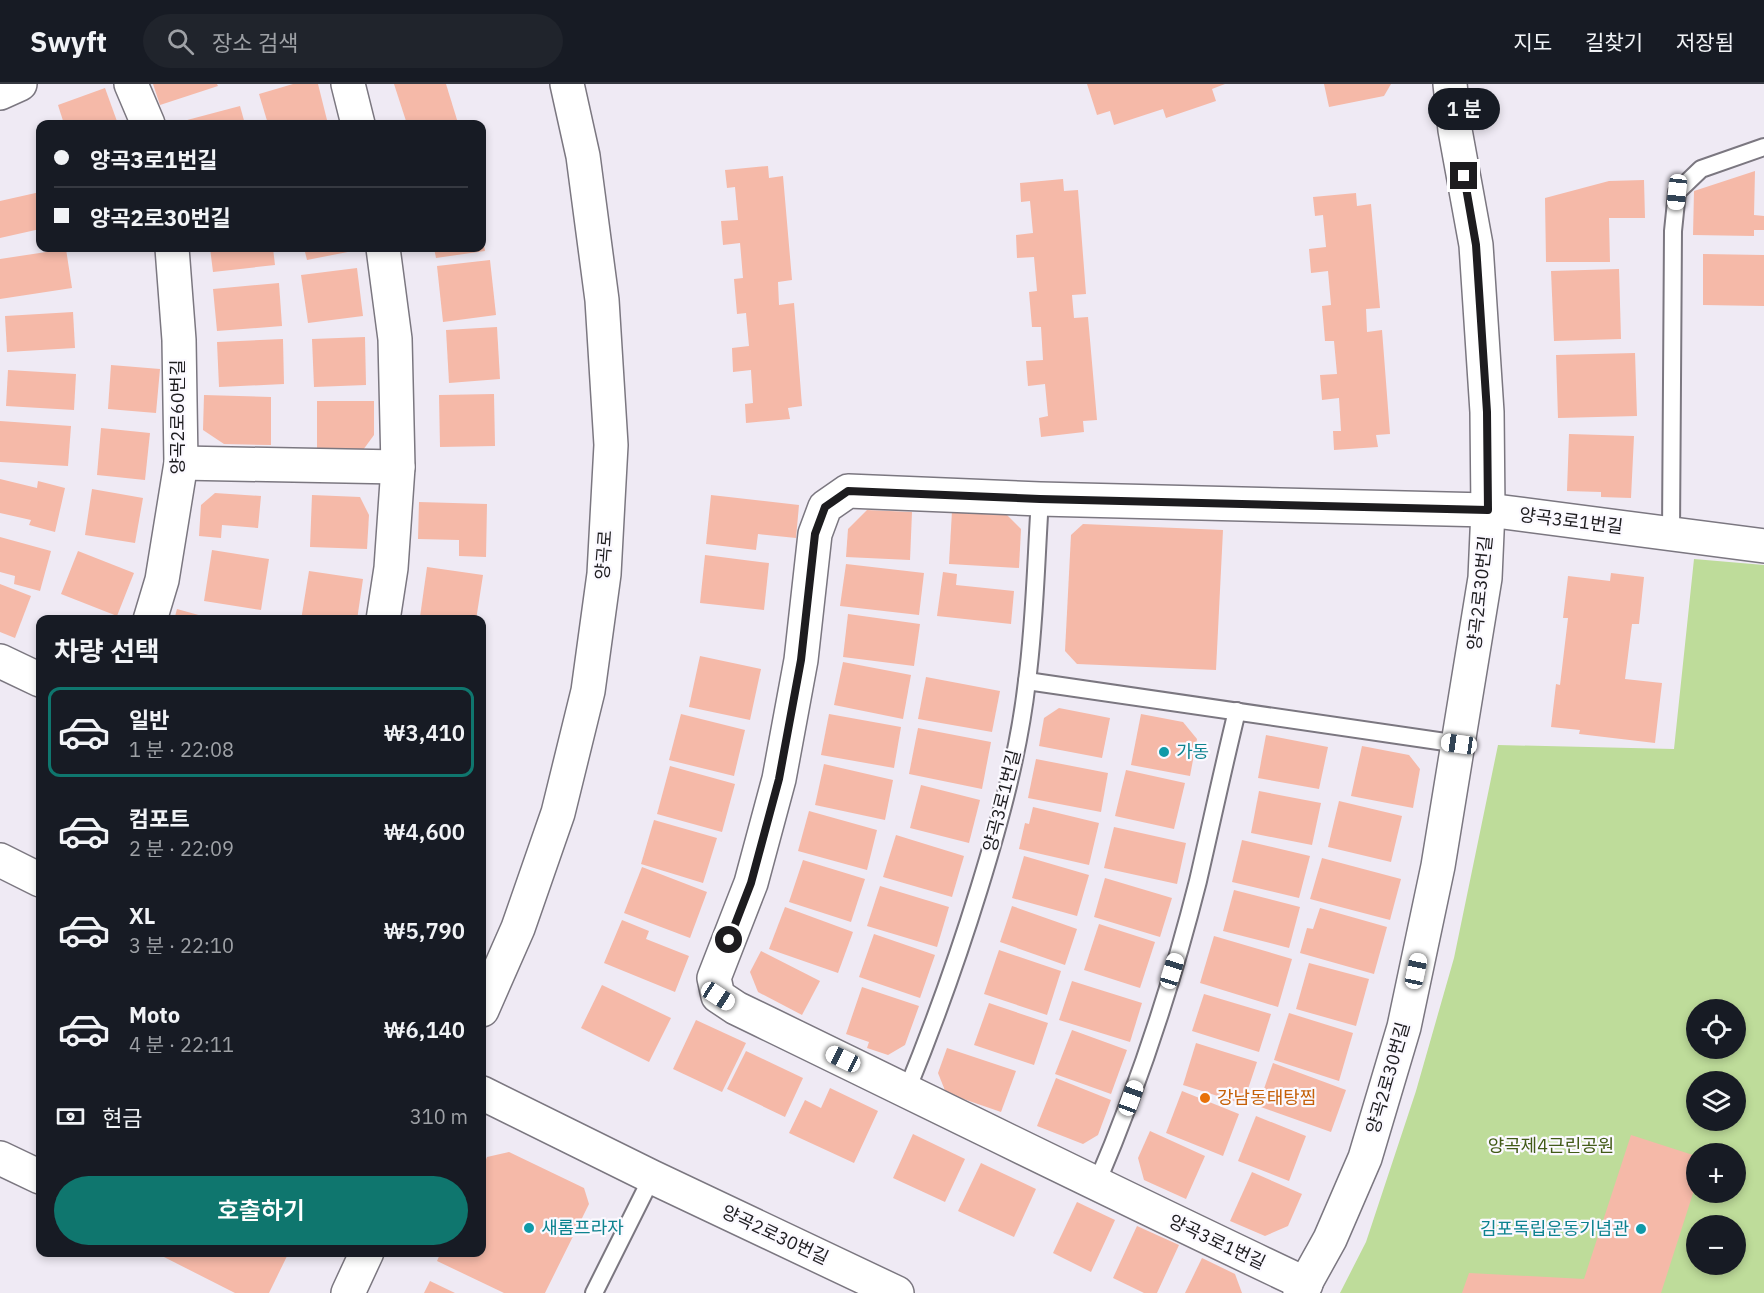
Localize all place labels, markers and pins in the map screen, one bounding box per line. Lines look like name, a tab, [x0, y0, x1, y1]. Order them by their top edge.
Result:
place label: 가동	[1176, 740, 1209, 763]
marker: 가동	[1157, 745, 1171, 759]
place label: 강남동태탕찜	[1217, 1086, 1316, 1109]
marker: 강남동태탕찜	[1198, 1091, 1212, 1105]
place label: 새롬프라자	[541, 1216, 624, 1239]
place label: 김포독립운동기념관	[1480, 1217, 1629, 1240]
marker: 새롬프라자	[522, 1221, 536, 1235]
marker: 김포독립운동기념관	[1634, 1222, 1648, 1236]

